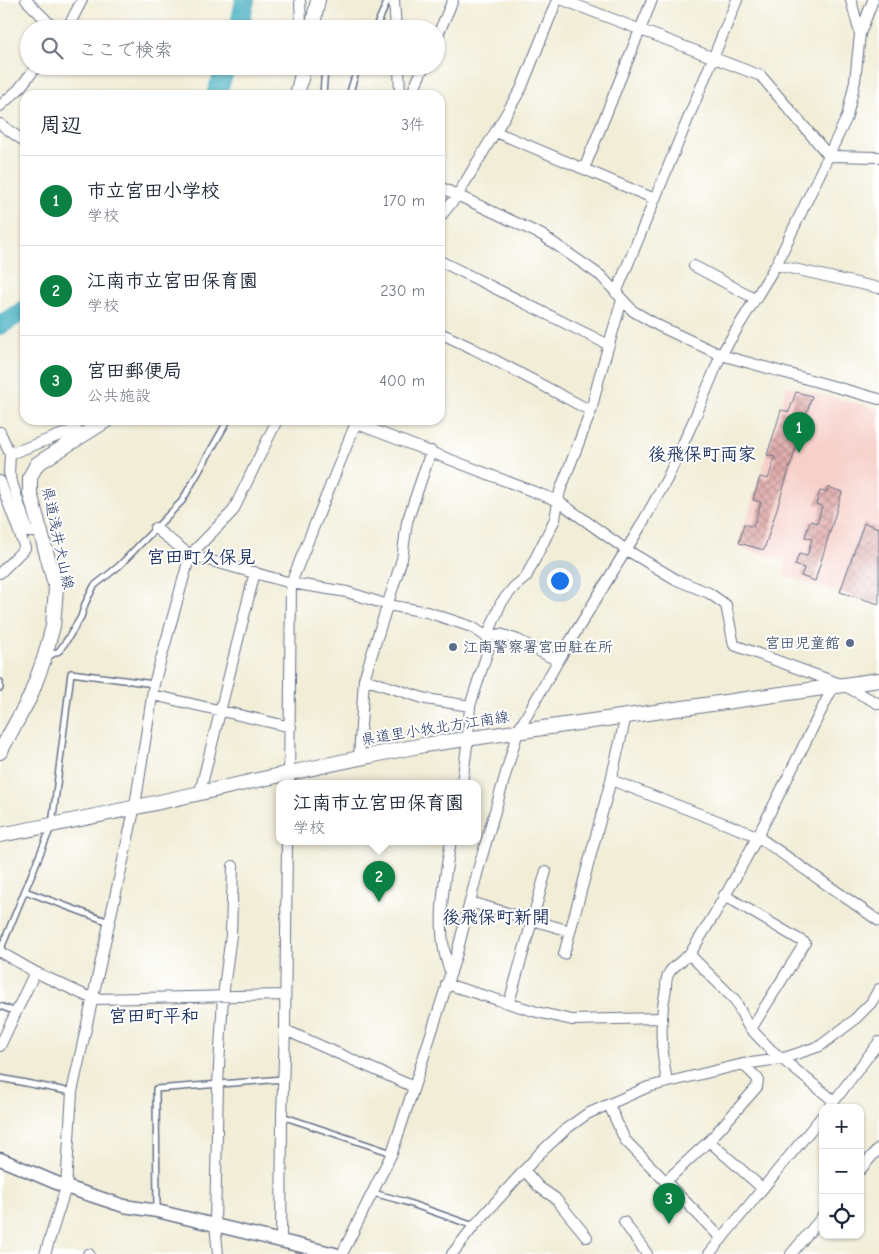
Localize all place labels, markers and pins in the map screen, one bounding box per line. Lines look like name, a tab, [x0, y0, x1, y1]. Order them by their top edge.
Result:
pin: 1	[783, 412, 815, 453]
place label: 宮田児童館	[765, 634, 840, 652]
marker: 宮田児童館	[844, 637, 856, 649]
place label: 江南警察署宮田駐在所	[463, 638, 613, 656]
marker: 江南警察署宮田駐在所	[447, 641, 459, 653]
pin: 2	[363, 861, 395, 902]
pin: 3	[653, 1183, 685, 1224]

